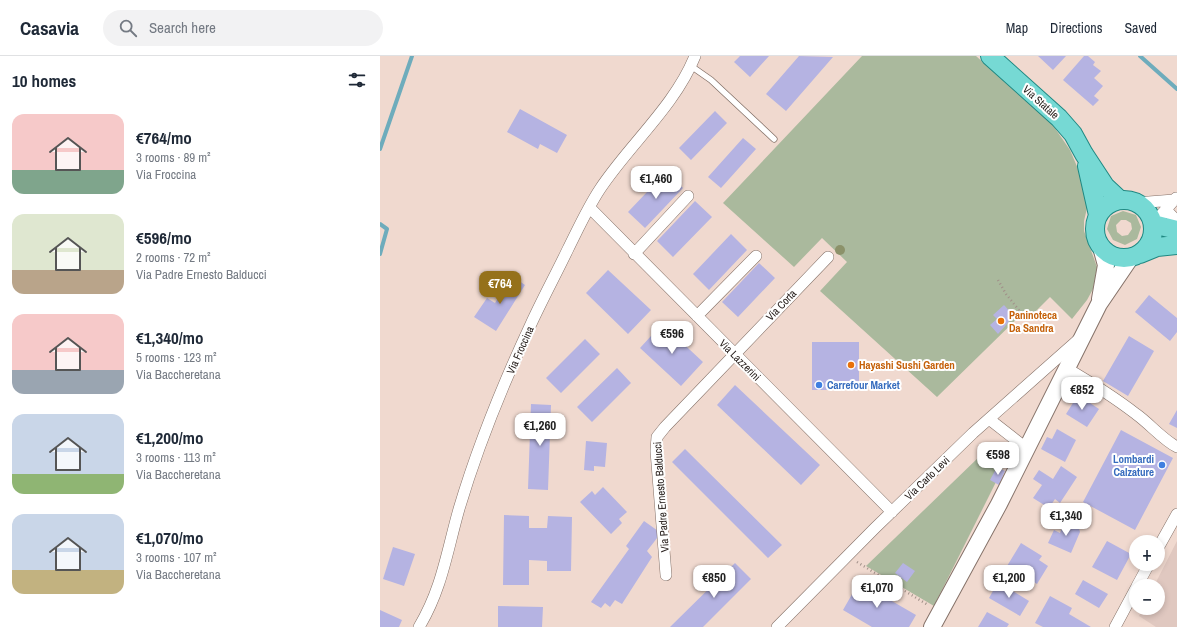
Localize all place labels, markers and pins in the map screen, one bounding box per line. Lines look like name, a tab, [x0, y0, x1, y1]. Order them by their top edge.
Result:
pin: €1,460	[623, 166, 689, 200]
pin: €764	[476, 271, 524, 305]
place label: Paninoteca Da Sandra	[1009, 308, 1057, 335]
marker: Paninoteca Da Sandra	[996, 316, 1006, 326]
pin: €596	[648, 321, 696, 355]
place label: Hayashi Sushi Garden	[859, 358, 955, 372]
marker: Hayashi Sushi Garden	[846, 360, 856, 370]
pin: €852	[1058, 377, 1106, 411]
place label: Carrefour Market	[827, 378, 900, 392]
marker: Carrefour Market	[814, 380, 824, 390]
pin: €1,260	[507, 413, 573, 447]
pin: €598	[974, 442, 1022, 476]
place label: Lombardi Calzature	[1113, 452, 1154, 479]
marker: Lombardi Calzature	[1157, 460, 1167, 470]
pin: €1,340	[1033, 503, 1099, 537]
pin: €850	[690, 565, 738, 599]
pin: €1,200	[976, 565, 1042, 599]
pin: €1,070	[844, 575, 910, 609]

